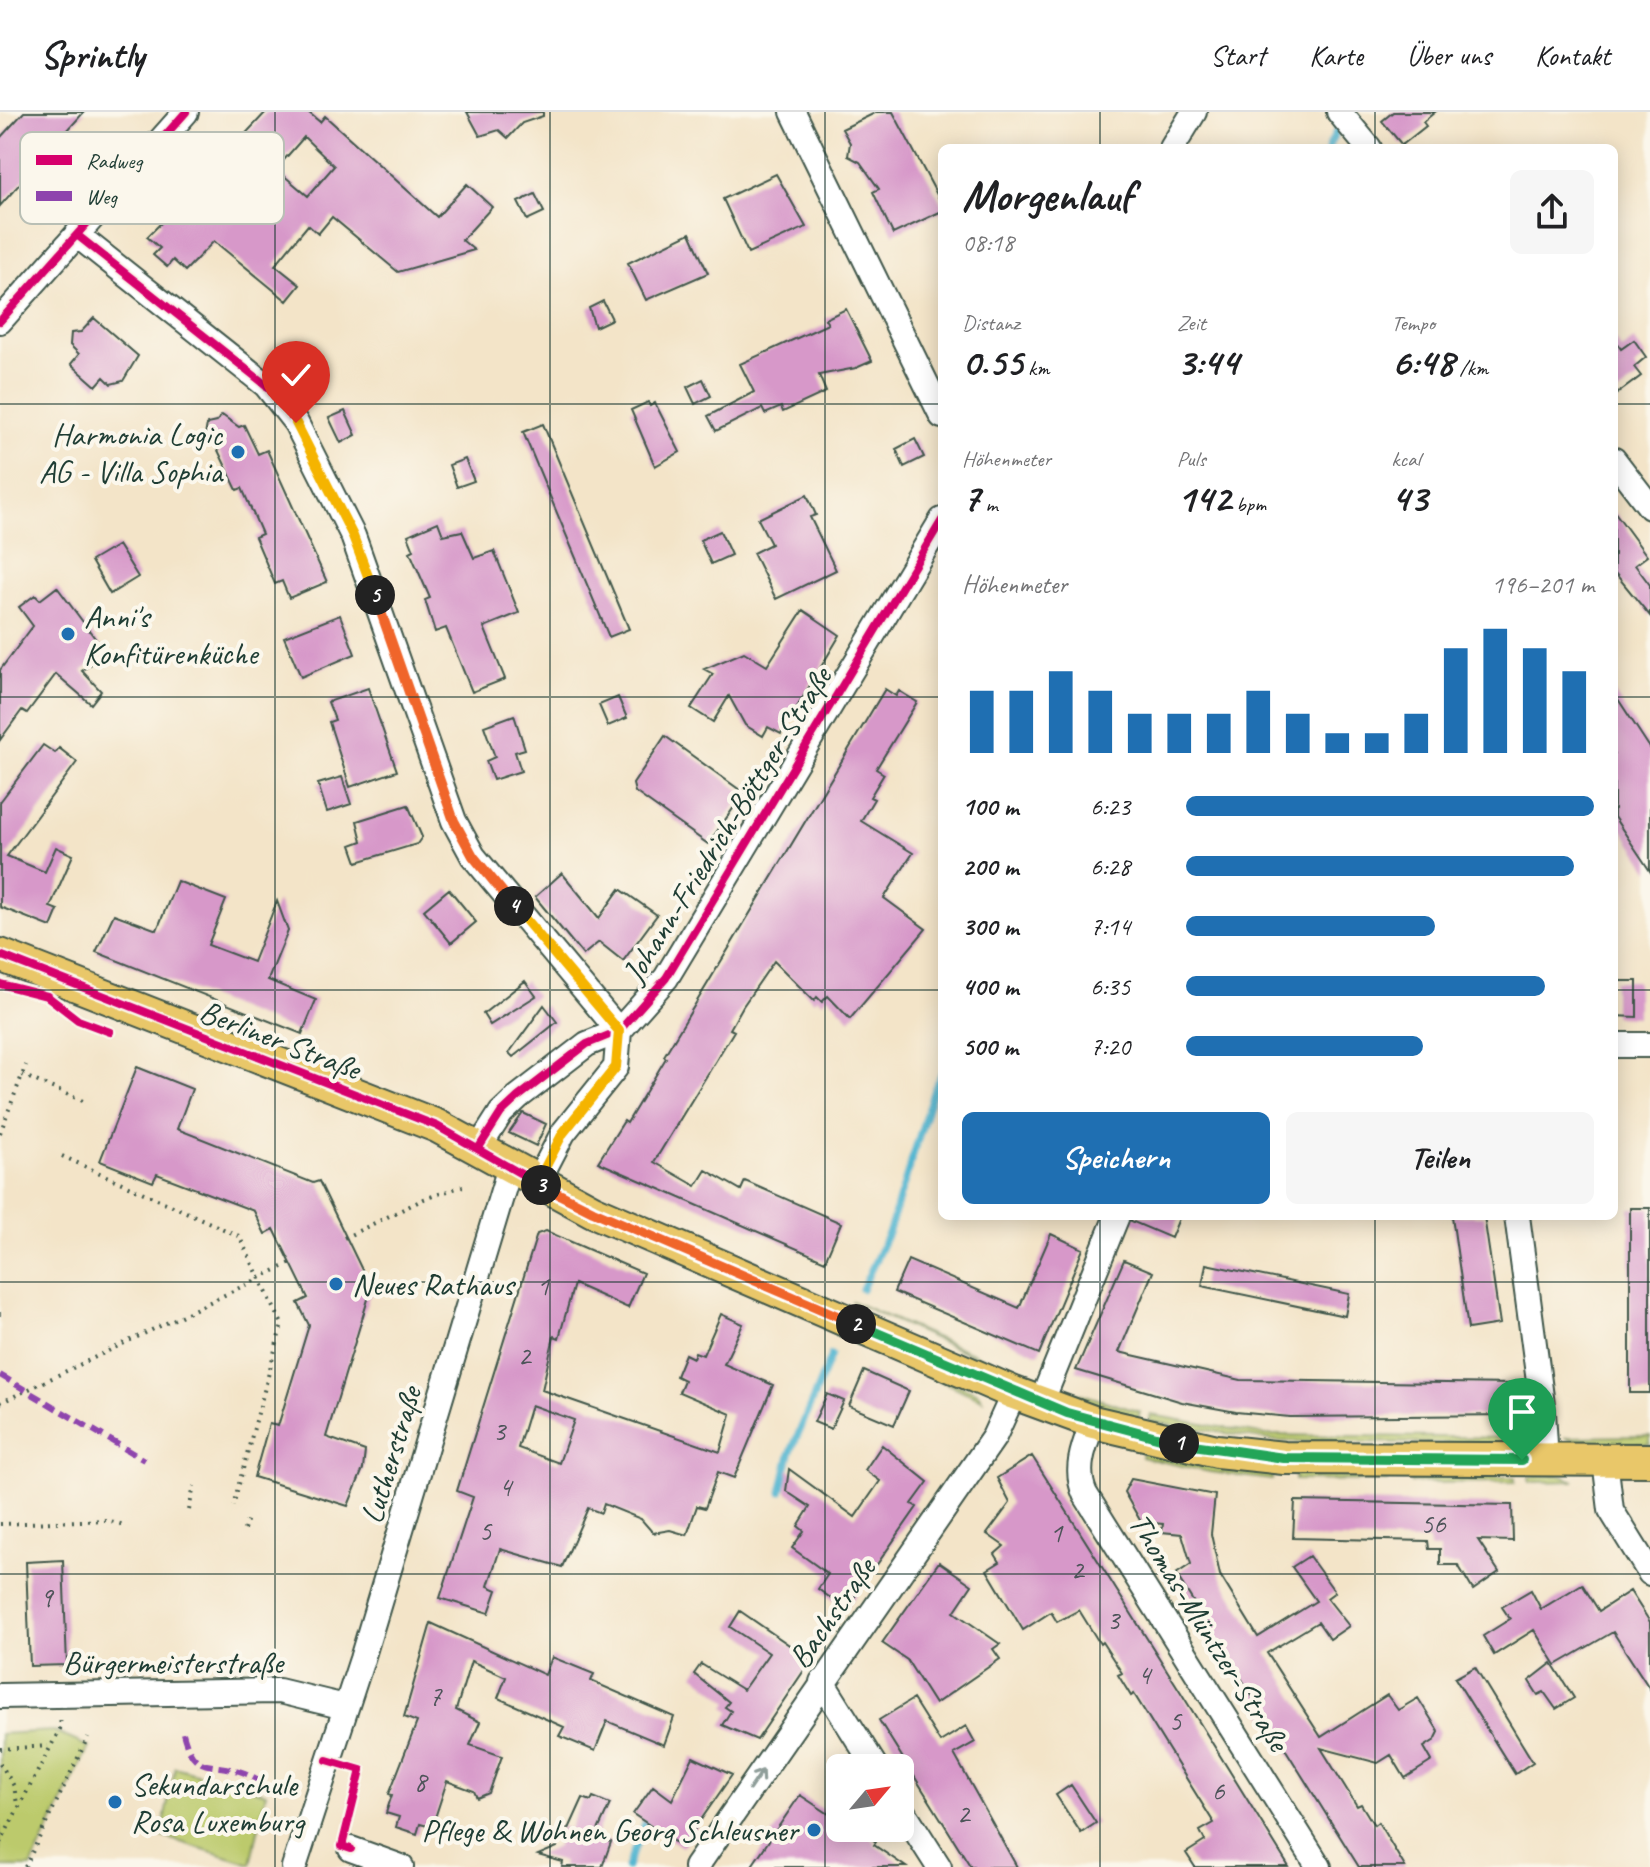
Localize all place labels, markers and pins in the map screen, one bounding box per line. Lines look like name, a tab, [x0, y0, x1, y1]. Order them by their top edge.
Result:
pin	[262, 341, 330, 423]
place label: Harmonia Logic AG - Villa Sophia	[39, 414, 224, 492]
marker: Harmonia Logic AG - Villa Sophia	[229, 443, 247, 461]
pin: 5	[355, 575, 395, 615]
place label: Anni's Konfitürenküche	[84, 596, 260, 674]
marker: Anni's Konfitürenküche	[59, 625, 77, 643]
pin: 4	[494, 886, 534, 926]
pin: 3	[521, 1165, 561, 1205]
place label: Neues Rathaus	[352, 1264, 516, 1305]
marker: Neues Rathaus	[327, 1275, 345, 1293]
pin: 2	[836, 1304, 876, 1344]
pin	[1488, 1378, 1556, 1460]
pin: 1	[1159, 1423, 1199, 1463]
place label: Sekundarschule Rosa Luxemburg	[131, 1764, 306, 1842]
marker: Sekundarschule Rosa Luxemburg	[106, 1793, 124, 1811]
place label: Pflege & Wohnen Georg Schleusner	[421, 1810, 800, 1851]
marker: Pflege & Wohnen Georg Schleusner	[805, 1821, 823, 1839]

